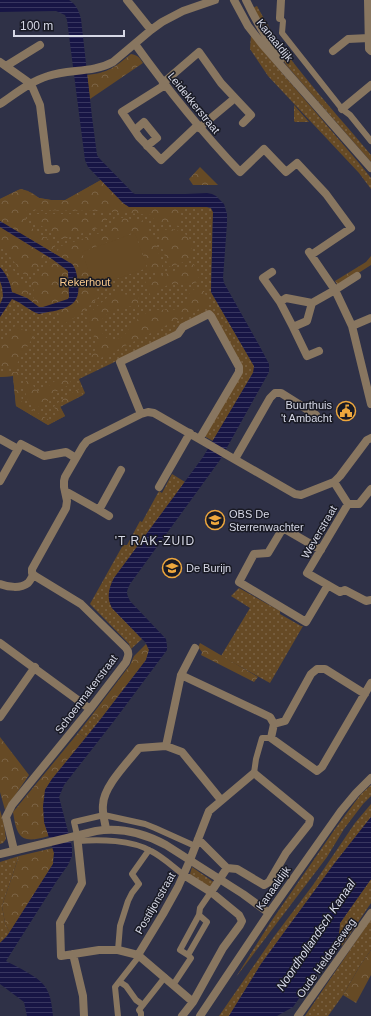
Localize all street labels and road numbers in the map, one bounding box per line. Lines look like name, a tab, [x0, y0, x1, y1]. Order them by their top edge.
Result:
street label: Kanaaldijk	[254, 16, 296, 64]
street label: Leidekkerstraat	[166, 70, 222, 136]
street label: Weverstraat	[299, 503, 339, 561]
street label: Schoenmakerstraat	[53, 652, 119, 736]
street label: Kanaaldijk	[254, 863, 293, 912]
street label: Postiljonstraat	[133, 870, 177, 936]
street label: Oude Helderseweg	[294, 916, 358, 1000]

